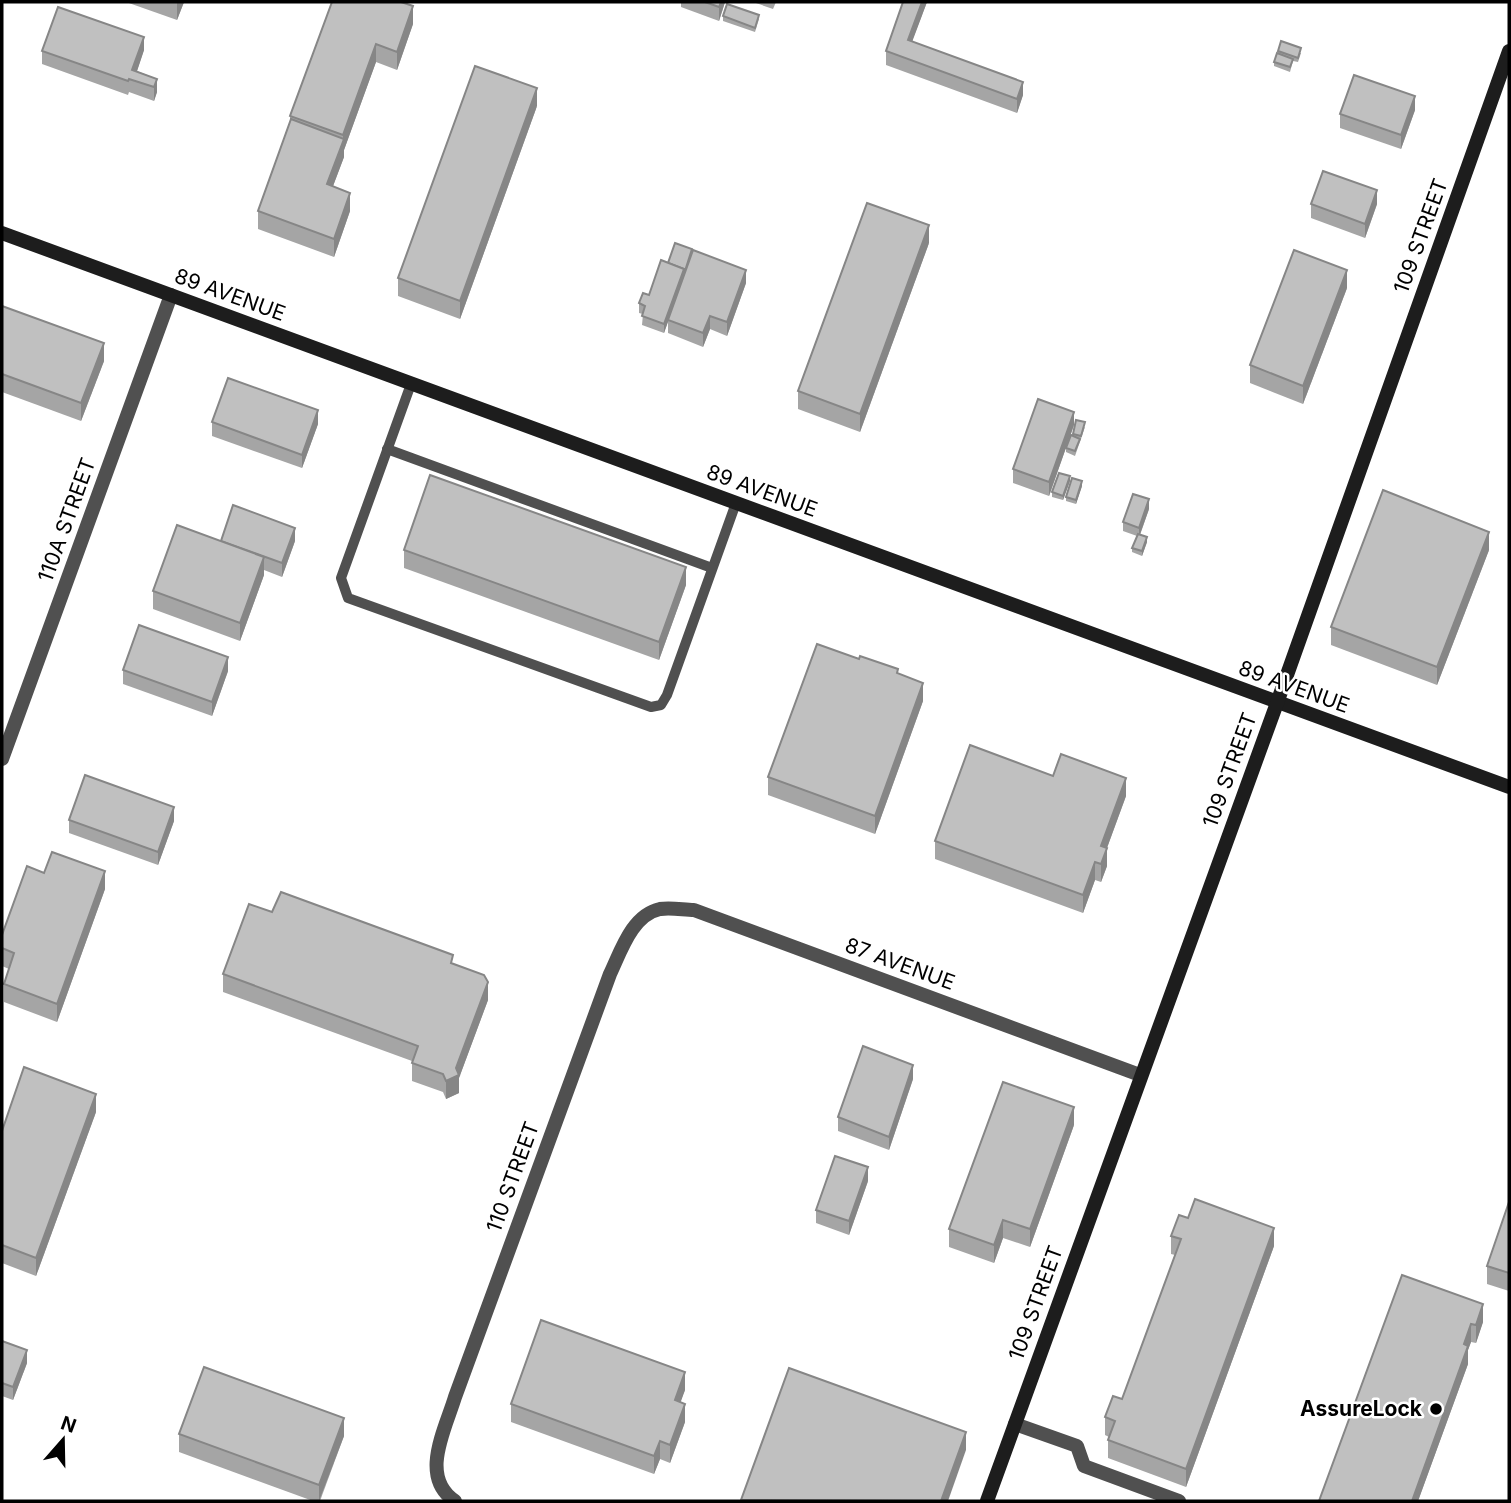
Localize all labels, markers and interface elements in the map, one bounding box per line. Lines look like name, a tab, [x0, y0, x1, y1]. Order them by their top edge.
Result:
street label: 109 STREET	[1388, 175, 1453, 297]
street label: 89 AVENUE	[171, 263, 289, 326]
street label: 110A STREET	[33, 454, 101, 585]
street label: 89 AVENUE	[703, 459, 821, 522]
street label: 89 AVENUE	[1235, 655, 1353, 718]
street label: 109 STREET	[1197, 709, 1262, 831]
street label: 87 AVENUE	[842, 932, 958, 995]
street label: 110 STREET	[481, 1118, 544, 1235]
street label: 109 STREET	[1003, 1242, 1068, 1364]
place label: AssureLock	[1300, 1396, 1423, 1421]
marker: AssureLock	[1428, 1401, 1444, 1417]
north arrow	[28, 1405, 98, 1475]
text: N	[58, 1411, 79, 1438]

